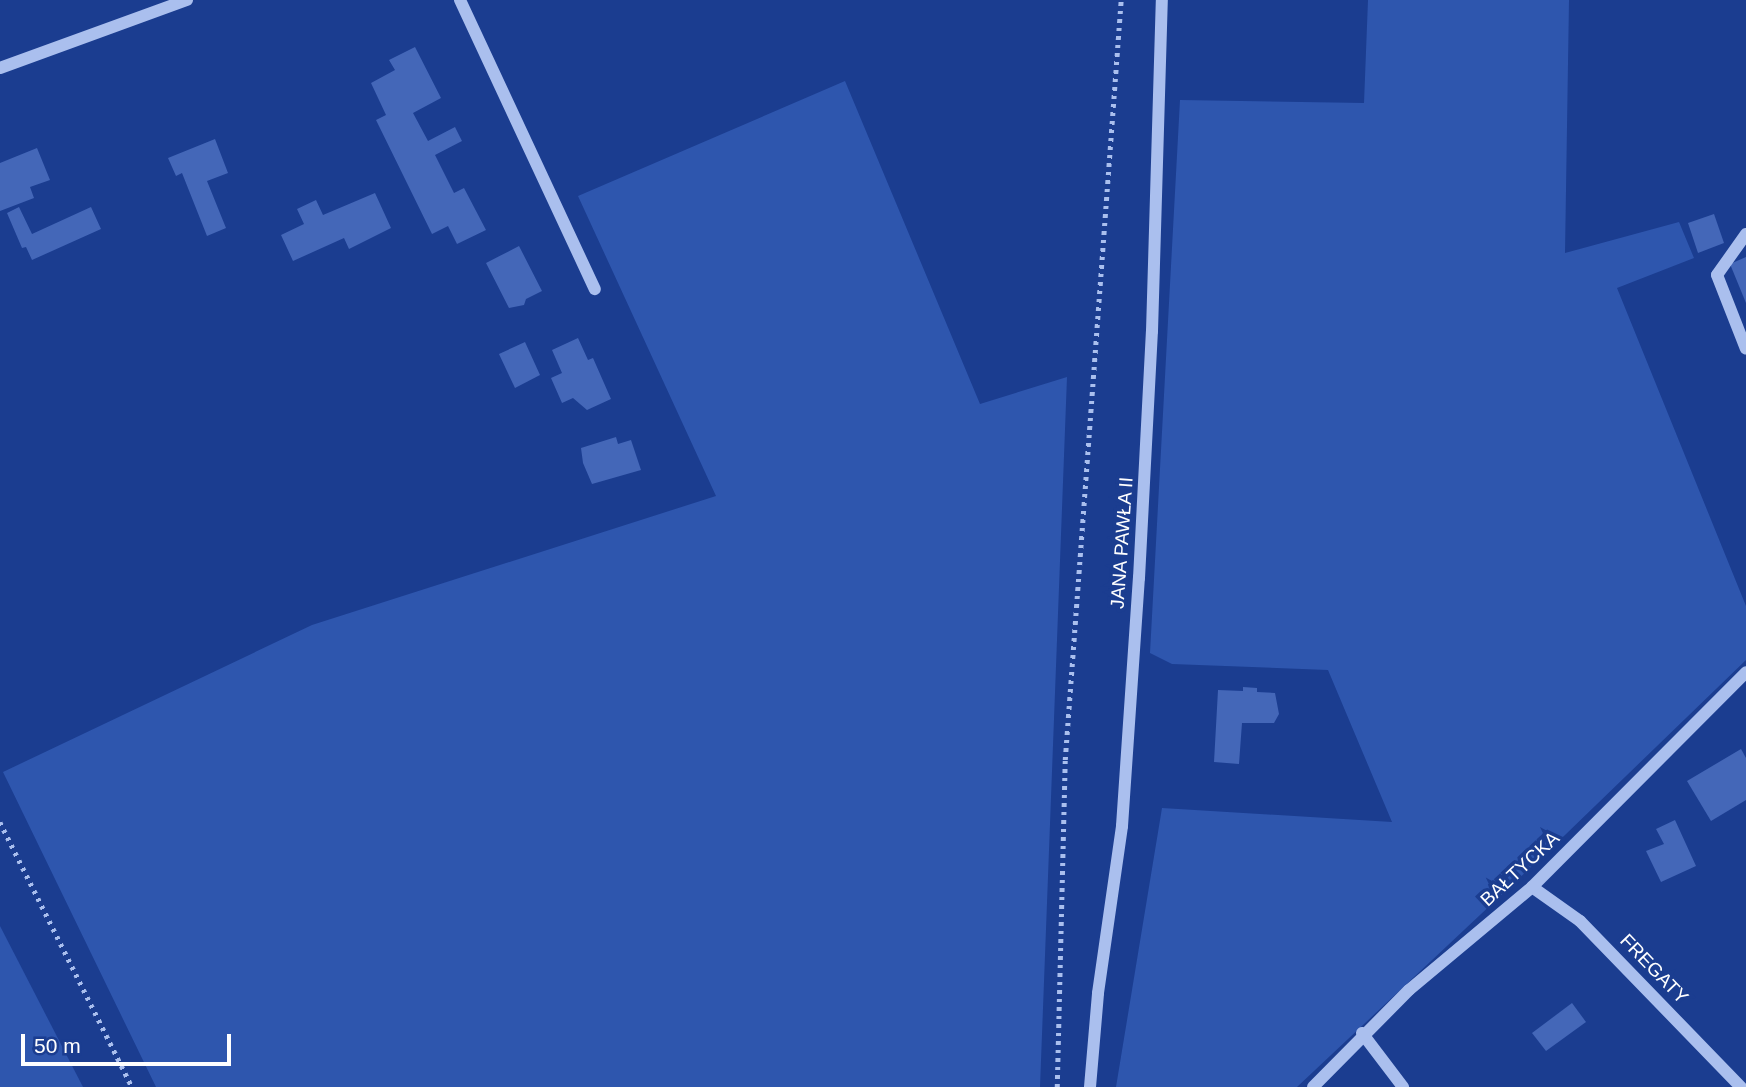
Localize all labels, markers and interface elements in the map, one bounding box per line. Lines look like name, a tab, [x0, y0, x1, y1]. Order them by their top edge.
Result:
street label: JANA PAWŁA II	[1106, 475, 1138, 611]
street label: BAŁTYCKA	[1476, 827, 1564, 911]
street label: FREGATY	[1615, 929, 1693, 1009]
scale bar	[24, 1020, 234, 1064]
text: 50 m	[34, 1034, 81, 1057]

